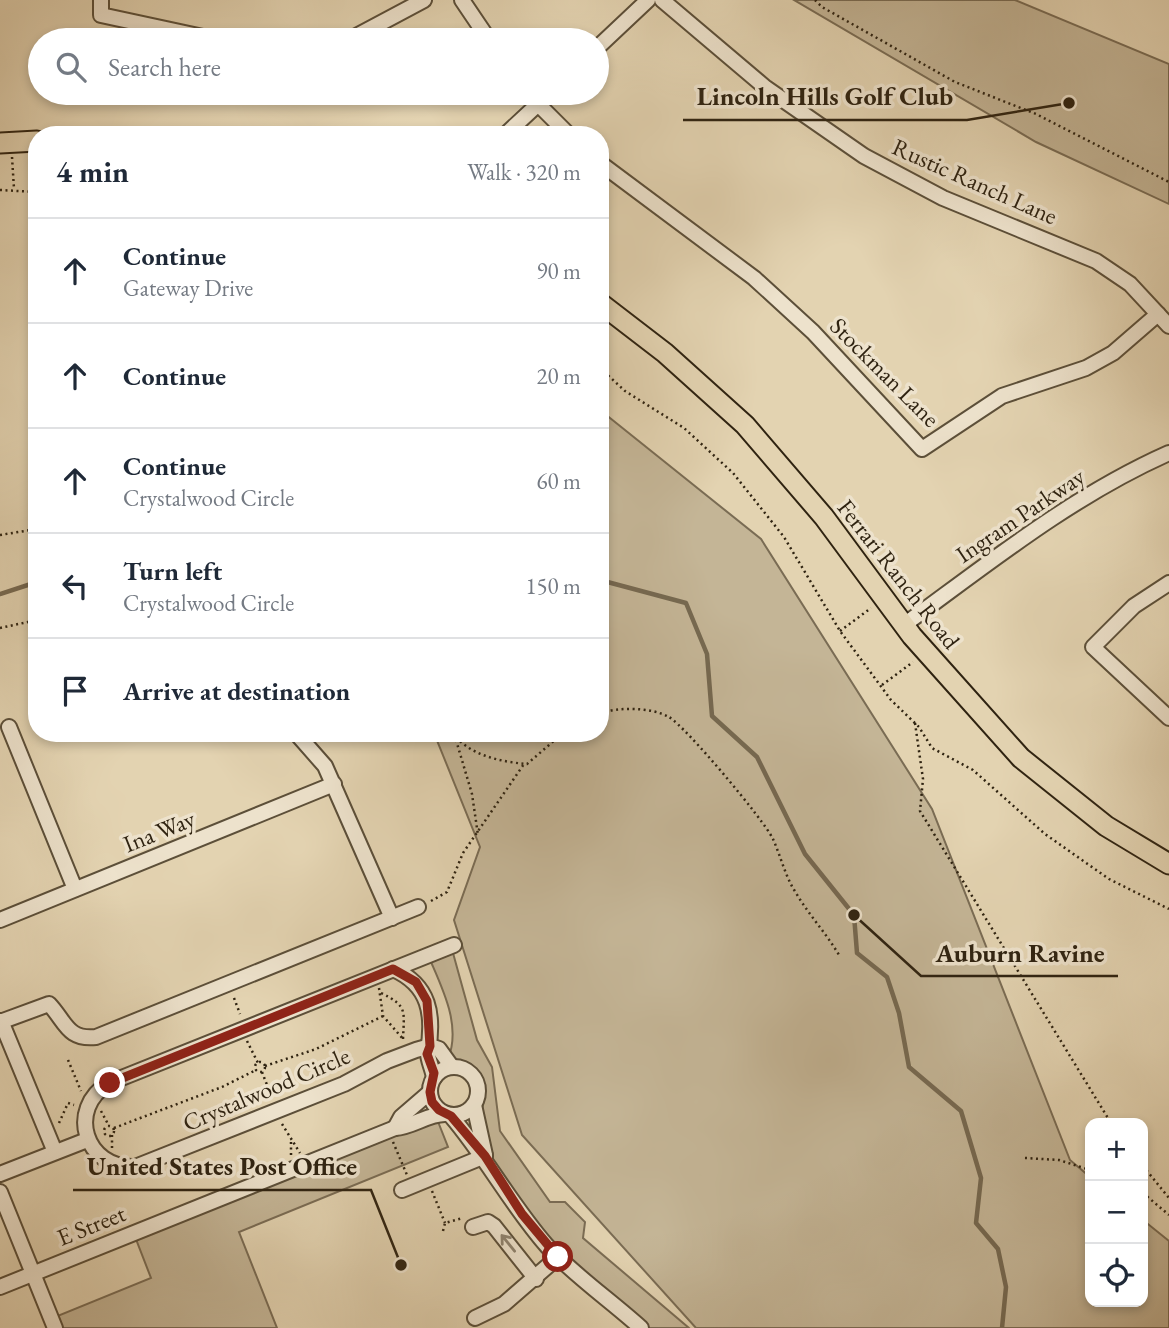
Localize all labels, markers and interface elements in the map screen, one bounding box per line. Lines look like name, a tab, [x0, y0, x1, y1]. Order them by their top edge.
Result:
search box	[28, 28, 609, 105]
icon: search	[52, 48, 90, 86]
text: Search here	[108, 50, 221, 84]
callout: Lincoln Hills Golf Club	[683, 73, 967, 120]
text: Lincoln Hills Golf Club	[697, 79, 953, 113]
street label: Rustic Ranch Lane	[888, 131, 1062, 231]
text: 4 min	[56, 152, 129, 191]
text: Walk · 320 m	[467, 157, 581, 187]
text: Continue	[123, 239, 226, 273]
icon: ahead	[56, 252, 94, 290]
text: 90 m	[536, 256, 581, 286]
text: Gateway Drive	[123, 273, 253, 303]
street label: Stockman Lane	[823, 310, 947, 434]
icon: ahead	[56, 357, 94, 395]
text: Continue	[123, 359, 226, 393]
text: 20 m	[536, 361, 581, 391]
text: Continue	[123, 449, 226, 483]
street label: Ingram Parkway	[949, 460, 1091, 570]
icon: ahead	[56, 462, 94, 500]
text: 60 m	[536, 466, 581, 496]
text: Crystalwood Circle	[123, 483, 294, 513]
street label: Ferrari Ranch Road	[831, 493, 968, 656]
text: Turn left	[123, 554, 222, 588]
icon: left	[56, 567, 94, 605]
text: 150 m	[525, 571, 581, 601]
text: Crystalwood Circle	[123, 588, 294, 618]
icon: arrive	[56, 672, 94, 710]
text: Arrive at destination	[123, 674, 350, 708]
street label: Ina Way	[119, 802, 200, 859]
callout: Auburn Ravine	[921, 929, 1118, 976]
text: Auburn Ravine	[934, 936, 1105, 970]
street label: Crystalwood Circle	[178, 1040, 354, 1138]
route end	[94, 1067, 125, 1098]
map controls	[1085, 1118, 1148, 1307]
button: +	[1085, 1118, 1148, 1181]
callout: United States Post Office	[73, 1143, 371, 1190]
text: United States Post Office	[87, 1149, 357, 1183]
button: −	[1085, 1181, 1148, 1244]
street label: E Street	[52, 1197, 130, 1253]
one-way arrow	[500, 1235, 516, 1253]
route start	[542, 1241, 573, 1272]
button: locate	[1085, 1244, 1148, 1307]

